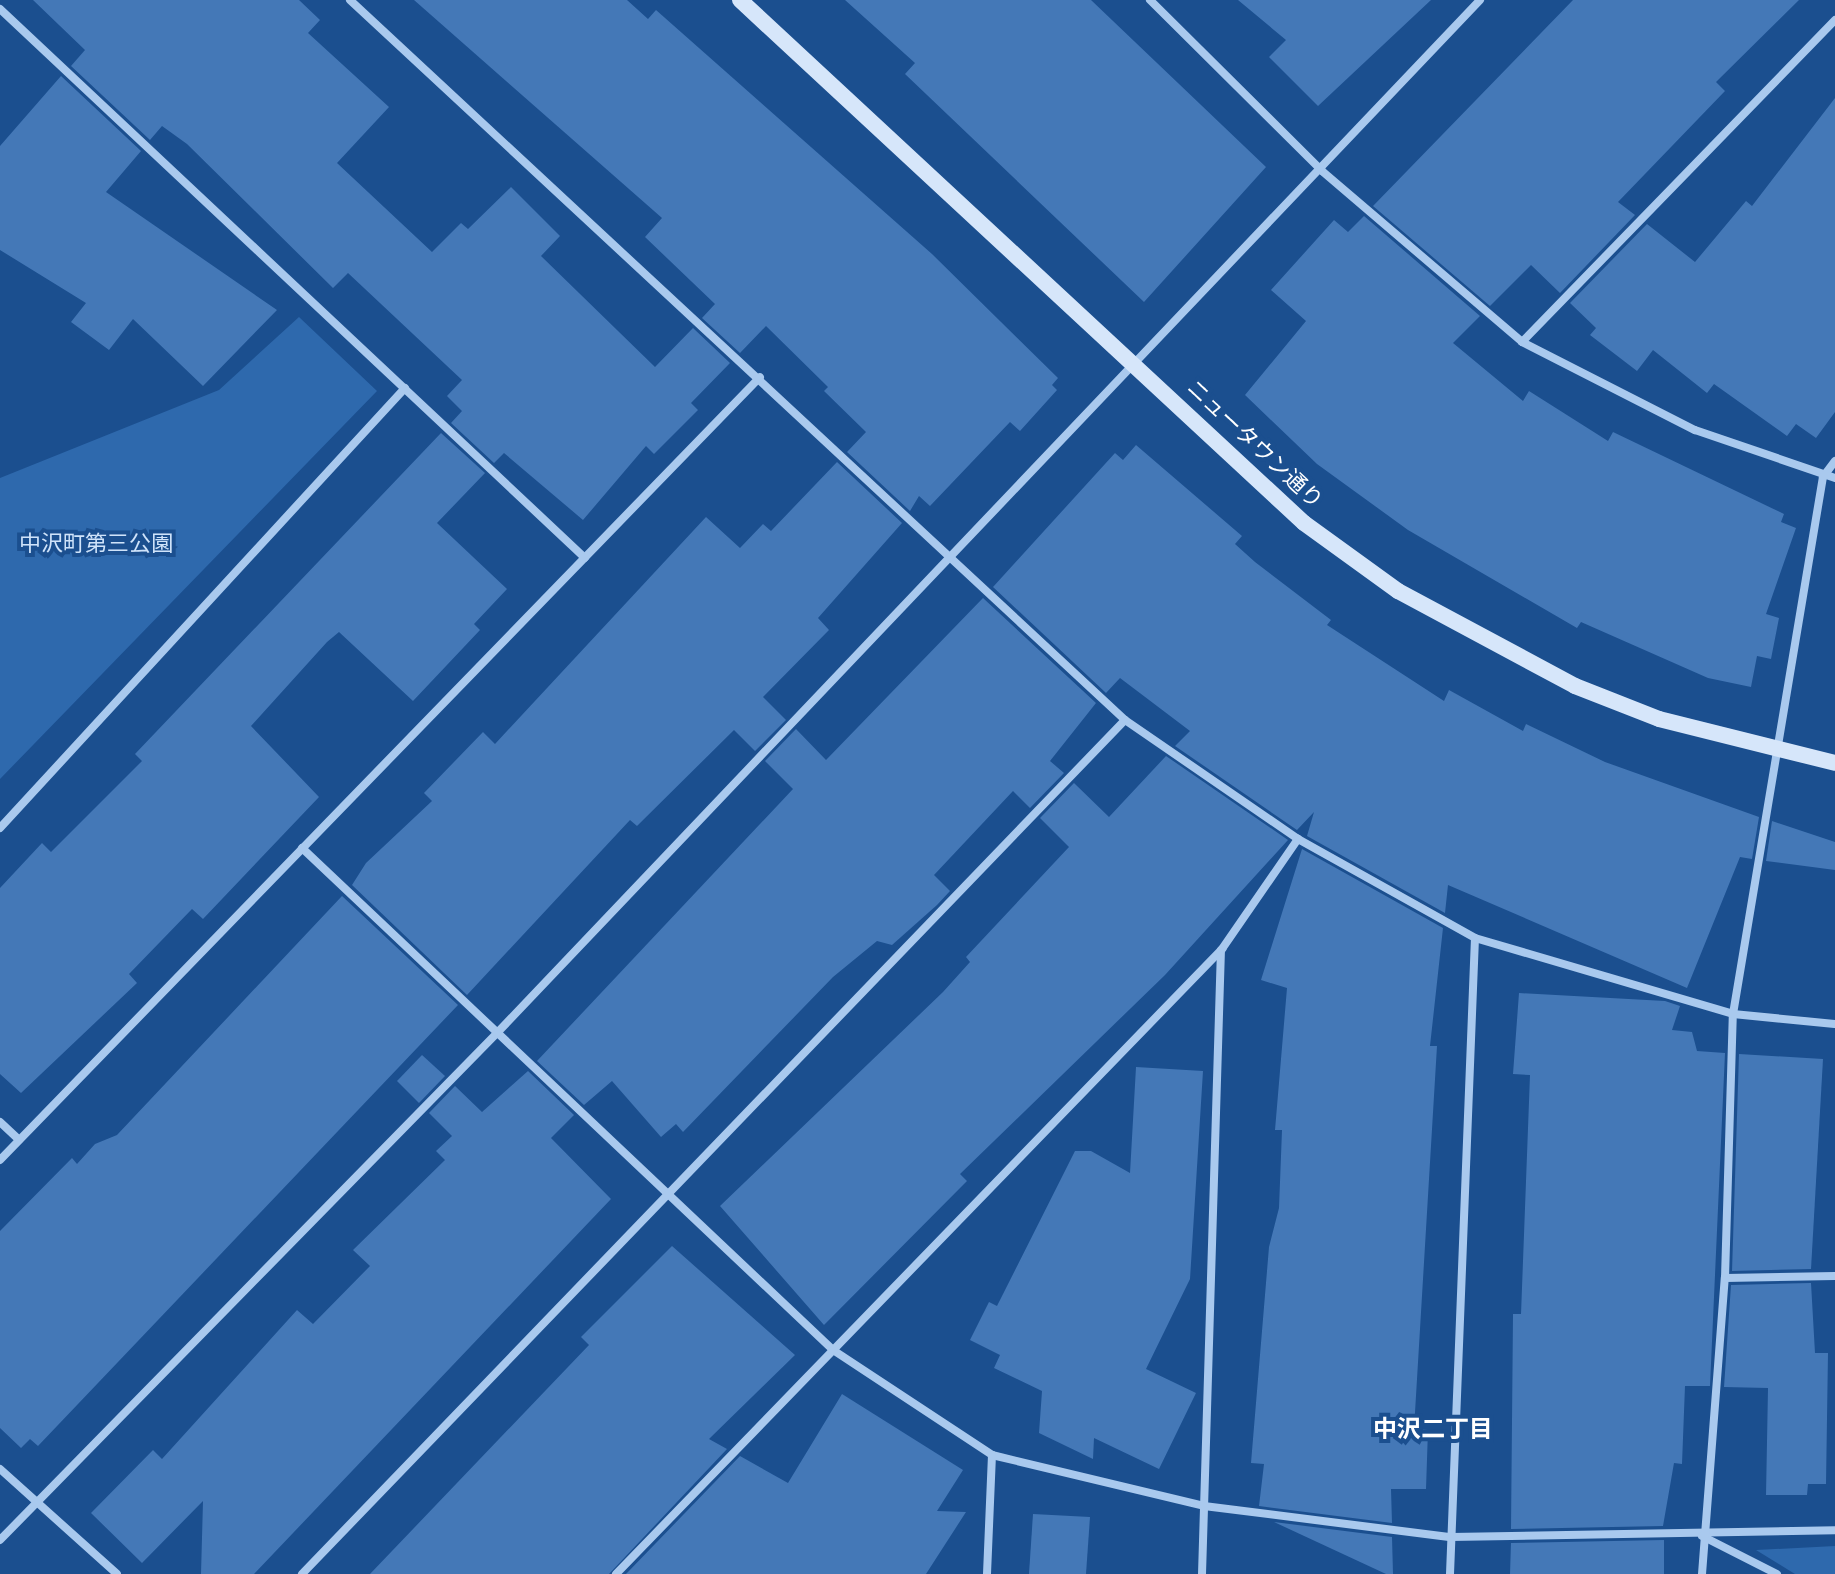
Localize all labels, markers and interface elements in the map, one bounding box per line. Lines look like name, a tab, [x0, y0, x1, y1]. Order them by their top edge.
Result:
street label: ニュータウン通り	[1182, 374, 1328, 514]
park label: 中沢町第三公園	[19, 531, 173, 557]
district label: 中沢二丁目	[1373, 1416, 1493, 1444]

